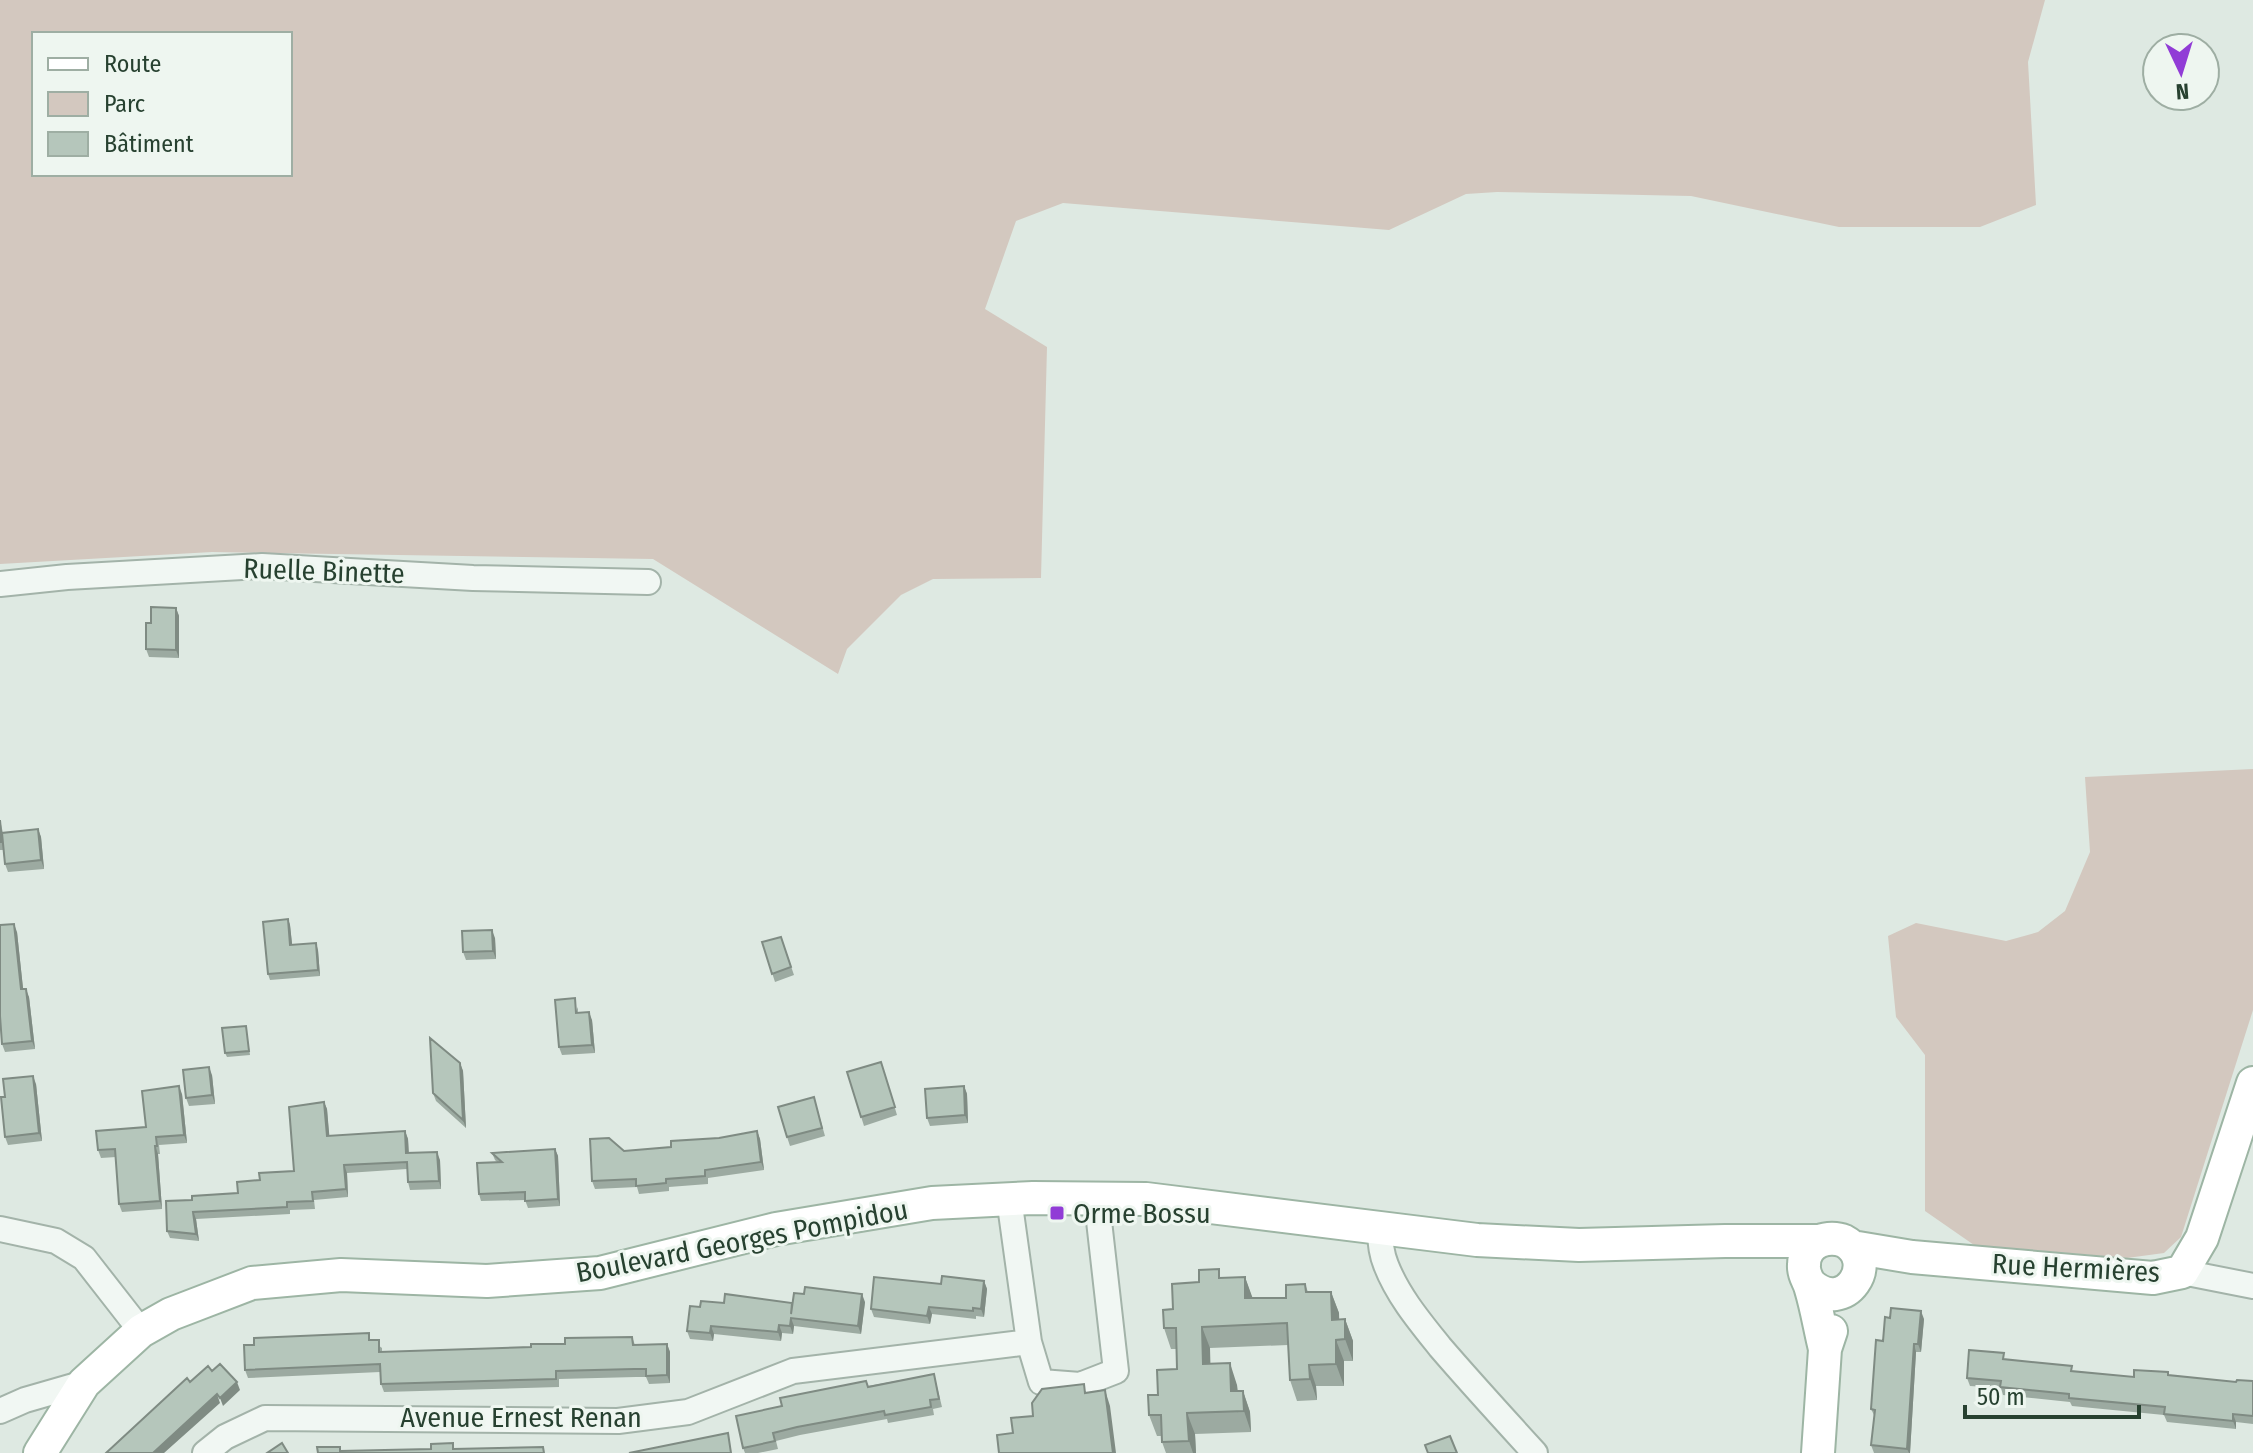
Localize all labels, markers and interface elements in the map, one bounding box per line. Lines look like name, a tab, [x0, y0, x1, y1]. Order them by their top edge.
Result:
legend	[32, 32, 292, 176]
north arrow	[2141, 32, 2221, 112]
text: Route	[104, 50, 161, 78]
text: N	[2175, 78, 2190, 105]
text: Parc	[104, 90, 145, 118]
text: Bâtiment	[104, 130, 194, 158]
street label: Ruelle Binette	[243, 552, 405, 590]
street label: Boulevard Georges Pompidou	[573, 1193, 911, 1289]
place label: Orme Bossu	[1073, 1197, 1211, 1230]
marker: Orme Bossu	[1048, 1204, 1066, 1222]
street label: Rue Hermières	[1991, 1247, 2161, 1289]
scale bar	[1965, 1369, 2139, 1419]
text: 50 m	[1977, 1383, 2025, 1411]
street label: Avenue Ernest Renan	[400, 1401, 642, 1434]

